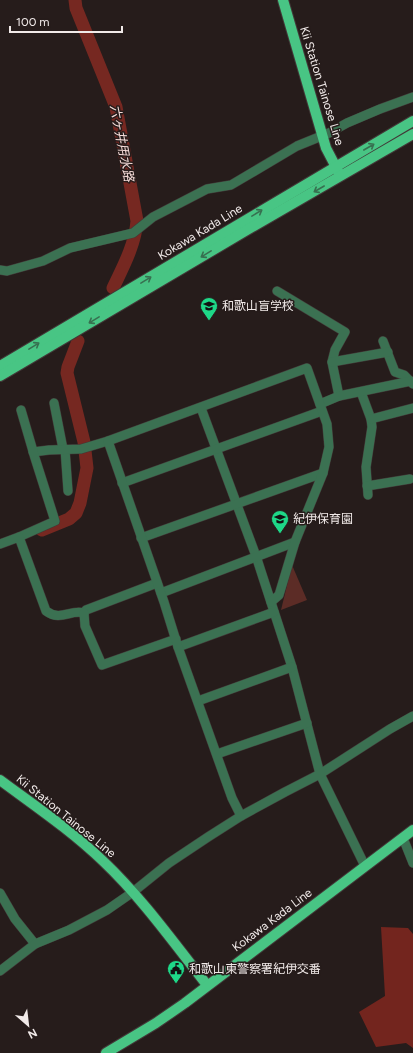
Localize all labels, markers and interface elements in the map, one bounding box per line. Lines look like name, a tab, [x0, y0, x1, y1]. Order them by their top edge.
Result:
scale bar	[10, 8, 122, 34]
text: 100 m	[16, 15, 50, 29]
street label: Kii Station Tainose Line	[297, 25, 347, 148]
water label: 六ヶ井用水路	[107, 103, 137, 184]
one-way arrow	[363, 142, 375, 150]
one-way arrow	[313, 186, 325, 194]
street label: Kokawa Kada Line	[155, 201, 245, 263]
one-way arrow	[251, 209, 263, 217]
one-way arrow	[200, 251, 212, 259]
one-way arrow	[140, 275, 152, 283]
school or university icon: 和歌山盲学校	[199, 296, 219, 321]
place label: 和歌山盲学校	[222, 299, 294, 313]
one-way arrow	[88, 317, 100, 325]
one-way arrow	[28, 341, 40, 349]
school or university icon: 紀伊保育園	[270, 509, 290, 534]
place label: 紀伊保育園	[293, 512, 353, 526]
street label: Kii Station Tainose Line	[14, 772, 119, 861]
street label: Kokawa Kada Line	[229, 885, 315, 954]
public building icon: 和歌山東警察署紀伊交番	[166, 959, 186, 984]
place label: 和歌山東警察署紀伊交番	[189, 962, 321, 976]
north arrow	[8, 1005, 48, 1045]
text: N	[26, 1026, 39, 1041]

